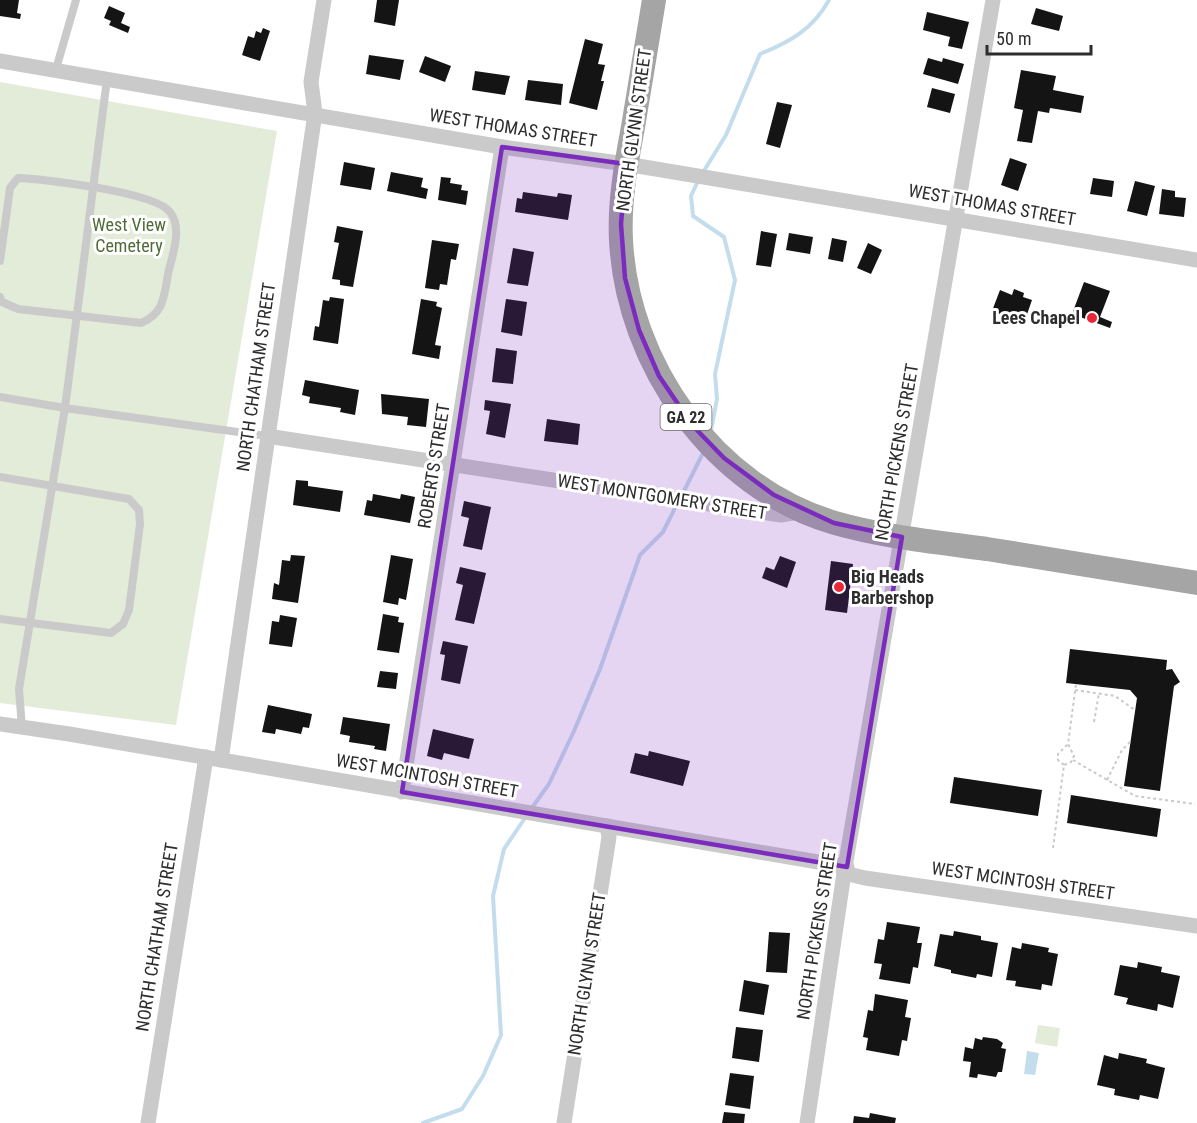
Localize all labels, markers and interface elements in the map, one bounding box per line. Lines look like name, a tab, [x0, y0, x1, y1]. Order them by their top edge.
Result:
scale bar	[987, 18, 1090, 56]
text: 50 m	[996, 28, 1031, 49]
street label: NORTH GLYNN STREET	[612, 47, 655, 213]
street label: WEST THOMAS STREET	[428, 104, 598, 151]
street label: WEST THOMAS STREET	[907, 179, 1077, 230]
park label: West View Cemetery	[92, 214, 166, 256]
street label: NORTH CHATHAM STREET	[232, 281, 279, 473]
place label: Lees Chapel	[992, 307, 1080, 328]
marker: Lees Chapel	[1085, 311, 1099, 325]
street label: NORTH PICKENS STREET	[871, 362, 922, 542]
street label: ROBERTS STREET	[413, 402, 454, 530]
road number: GA 22	[660, 404, 712, 430]
street label: WEST MONTGOMERY STREET	[556, 470, 768, 523]
place label: Big Heads Barbershop	[851, 566, 934, 608]
marker: Big Heads Barbershop	[832, 580, 846, 594]
street label: WEST MCINTOSH STREET	[334, 749, 520, 802]
street label: NORTH CHATHAM STREET	[131, 841, 182, 1033]
street label: NORTH PICKENS STREET	[792, 841, 841, 1021]
street label: WEST MCINTOSH STREET	[930, 857, 1116, 904]
street label: NORTH GLYNN STREET	[563, 891, 610, 1057]

